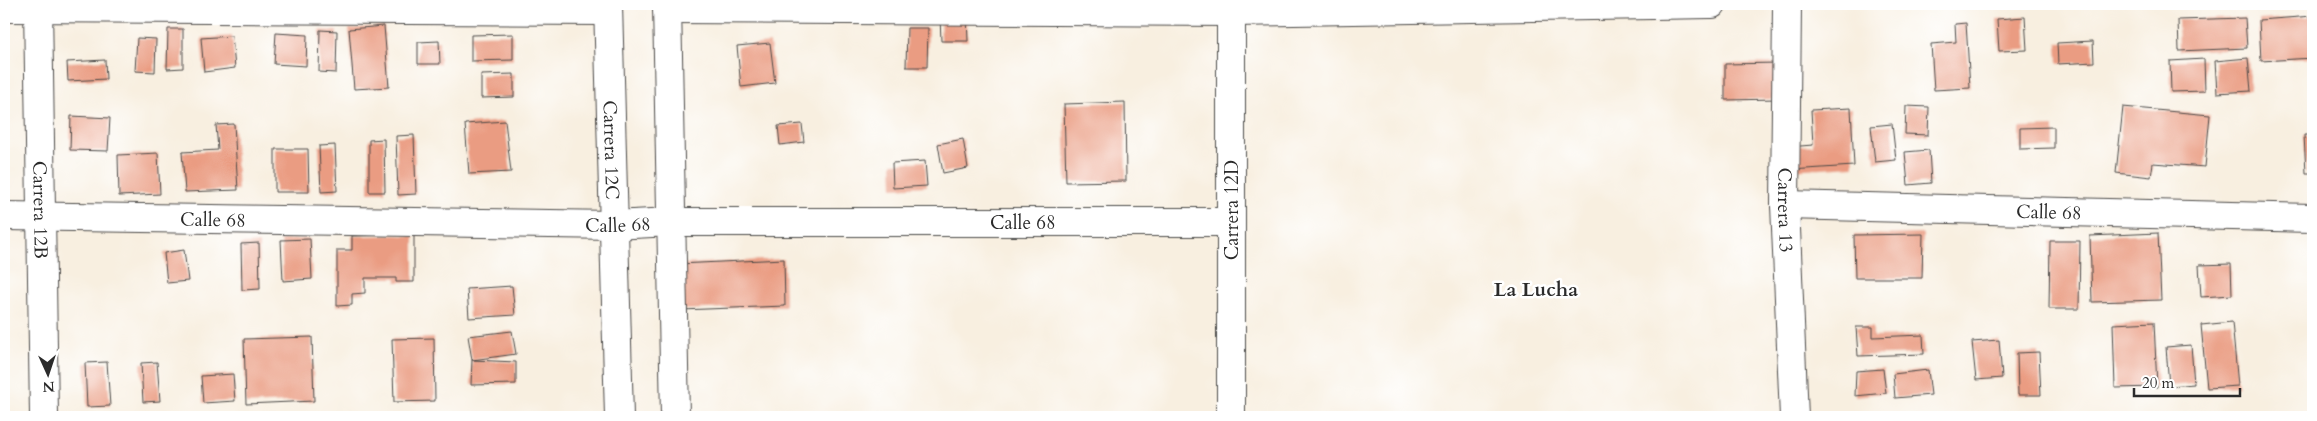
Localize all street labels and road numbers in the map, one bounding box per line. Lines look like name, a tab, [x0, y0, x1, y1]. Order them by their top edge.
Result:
street label: Carrera 12C	[597, 100, 625, 200]
street label: Carrera 12D	[1219, 160, 1245, 260]
street label: Carrera 12B	[26, 161, 54, 259]
street label: Carrera 13	[1771, 167, 1799, 253]
street label: Calle 68	[2016, 199, 2082, 226]
street label: Calle 68	[180, 207, 246, 234]
street label: Calle 68	[990, 210, 1056, 236]
street label: Calle 68	[585, 211, 651, 239]

